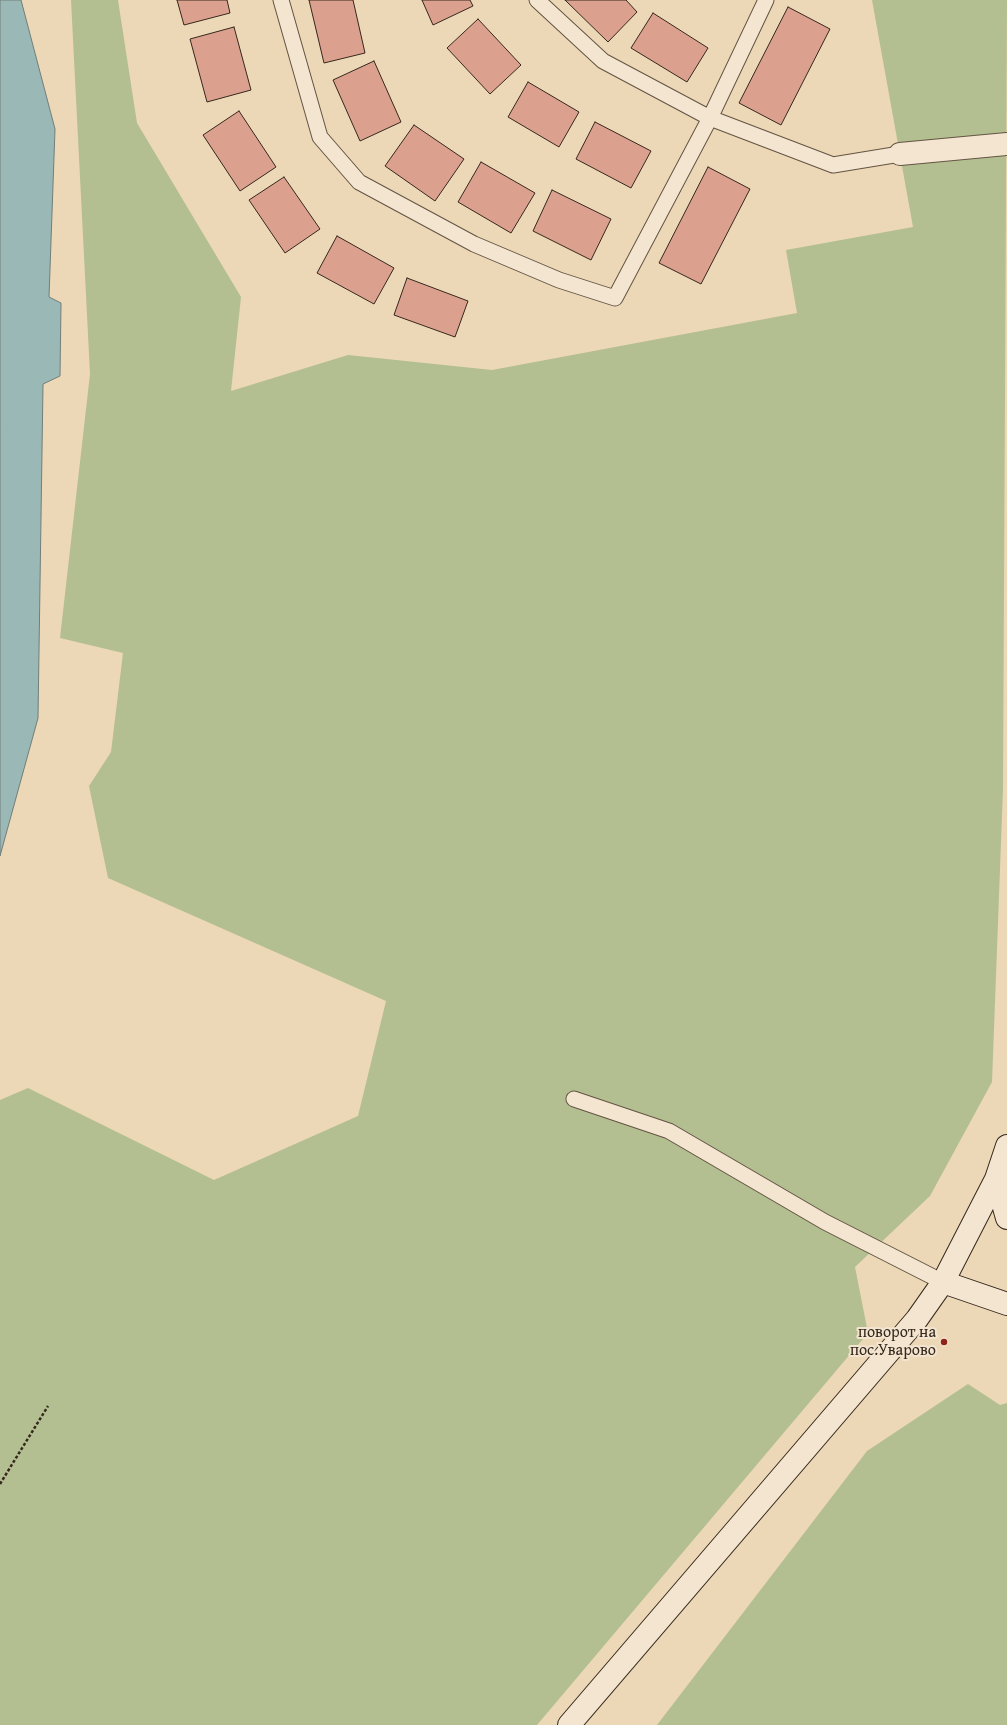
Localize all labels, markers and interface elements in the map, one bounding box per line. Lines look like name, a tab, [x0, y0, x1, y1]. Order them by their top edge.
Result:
place label: поворот на пос.Уварово	[850, 1323, 936, 1361]
marker: поворот на пос.Уварово	[939, 1337, 949, 1347]

